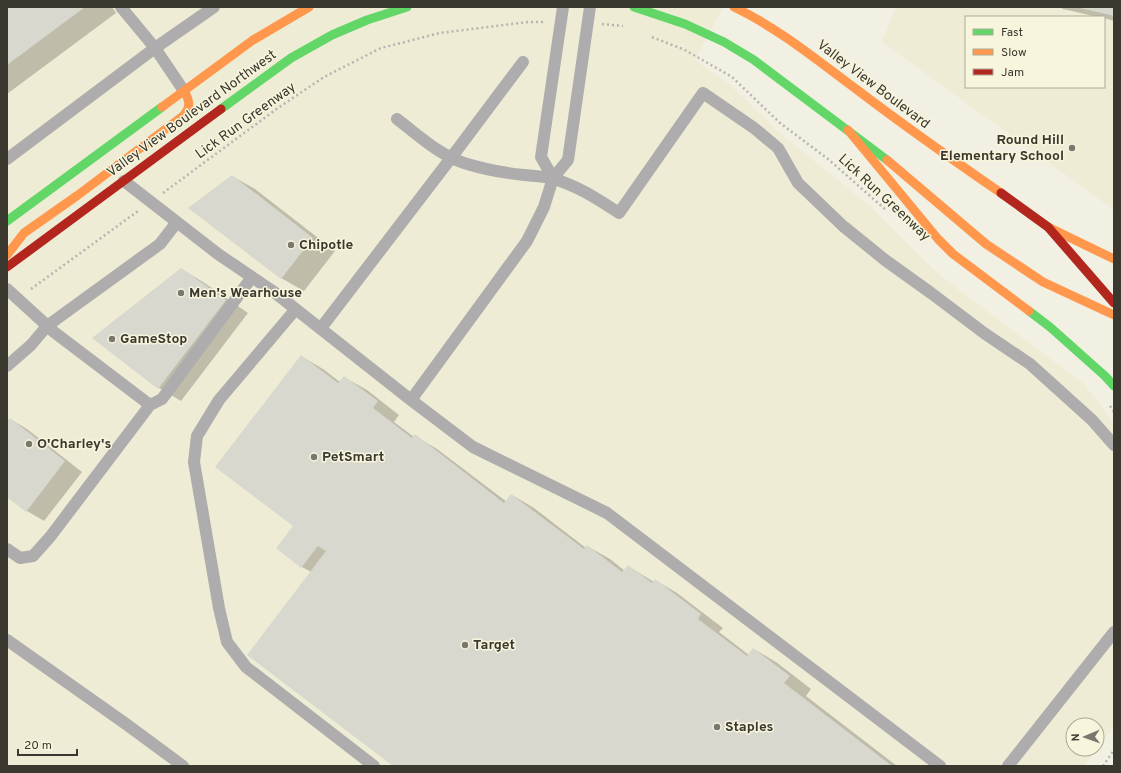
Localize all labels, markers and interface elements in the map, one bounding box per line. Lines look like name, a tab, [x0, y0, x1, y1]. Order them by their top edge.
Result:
legend	[965, 16, 1105, 88]
text: Fast	[1001, 25, 1023, 41]
street label: Valley View Boulevard	[813, 37, 933, 133]
text: Slow	[1001, 45, 1027, 61]
street label: Valley View Boulevard Northwest	[104, 47, 280, 181]
text: Jam	[1001, 65, 1024, 81]
street label: Lick Run Greenway	[193, 79, 299, 163]
place label: Round Hill Elementary School	[940, 132, 1064, 165]
marker: Round Hill Elementary School	[1067, 143, 1077, 153]
street label: Lick Run Greenway	[834, 151, 934, 245]
place label: Chipotle	[299, 237, 353, 254]
marker: Chipotle	[286, 240, 296, 250]
place label: Men's Wearhouse	[189, 285, 302, 302]
marker: Men's Wearhouse	[176, 288, 186, 298]
place label: GameStop	[120, 331, 187, 348]
marker: GameStop	[107, 334, 117, 344]
place label: O'Charley's	[37, 436, 111, 453]
marker: O'Charley's	[24, 439, 34, 449]
place label: PetSmart	[322, 449, 384, 466]
marker: PetSmart	[309, 452, 319, 462]
place label: Target	[473, 637, 515, 654]
marker: Target	[460, 640, 470, 650]
north arrow	[1065, 717, 1105, 757]
place label: Staples	[725, 719, 774, 736]
marker: Staples	[712, 722, 722, 732]
scale bar	[18, 731, 77, 757]
text: N	[1069, 733, 1083, 742]
text: 20 m	[24, 738, 52, 754]

